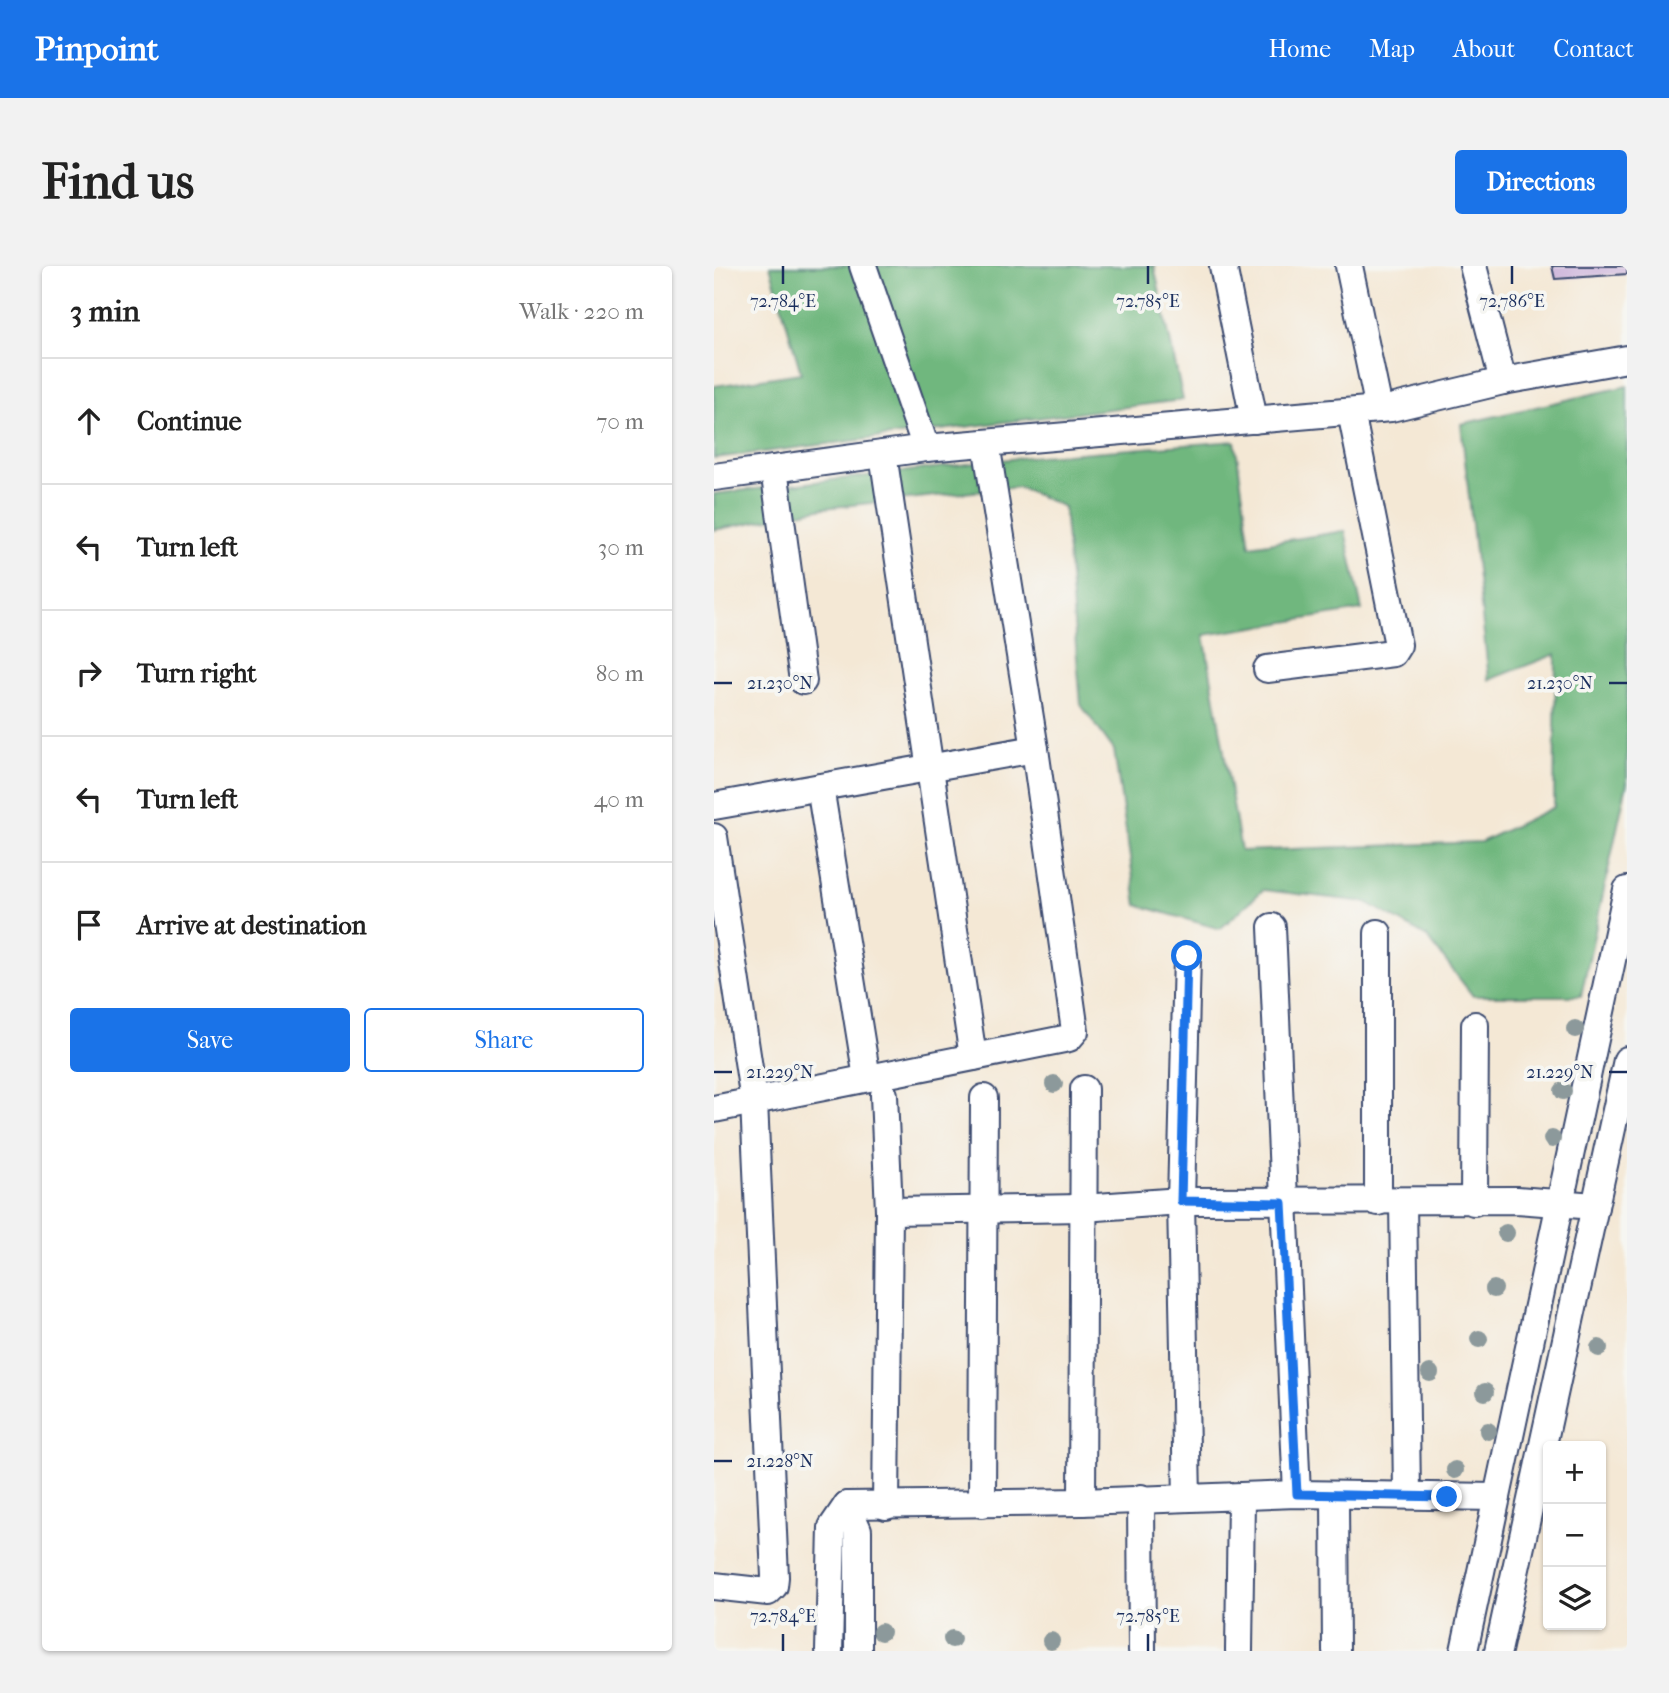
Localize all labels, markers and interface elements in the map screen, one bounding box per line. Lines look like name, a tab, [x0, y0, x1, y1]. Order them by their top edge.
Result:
text: Pinpoint	[35, 30, 159, 69]
text: Home	[1269, 35, 1331, 63]
text: Map	[1369, 35, 1415, 63]
text: About	[1453, 35, 1515, 63]
text: Contact	[1553, 35, 1634, 63]
button: Directions	[1455, 150, 1627, 214]
text: Find us	[42, 153, 194, 211]
text: 72.784°E	[750, 291, 816, 312]
text: 72.785°E	[1116, 291, 1180, 312]
text: 72.786°E	[1479, 291, 1545, 312]
text: 3 min	[70, 294, 140, 329]
text: Walk · 220 m	[519, 298, 644, 325]
icon: ahead	[70, 402, 108, 440]
text: Continue	[137, 406, 242, 437]
text: 70 m	[596, 408, 644, 435]
icon: left	[70, 528, 108, 566]
text: Turn left	[137, 532, 238, 563]
text: 30 m	[598, 534, 644, 561]
icon: right	[70, 654, 108, 692]
text: Turn right	[137, 658, 257, 689]
text: 80 m	[596, 660, 644, 687]
text: 21.230°N	[747, 673, 813, 694]
text: 21.230°N	[1527, 673, 1593, 694]
icon: left	[70, 780, 108, 818]
text: Turn left	[137, 784, 238, 815]
text: 40 m	[594, 786, 644, 813]
icon: arrive	[70, 906, 108, 944]
text: Arrive at destination	[137, 910, 367, 941]
route start	[1171, 940, 1202, 971]
button: Save	[70, 1008, 350, 1072]
button: Share	[364, 1008, 644, 1072]
text: 21.229°N	[746, 1062, 814, 1083]
text: 21.229°N	[1526, 1062, 1594, 1083]
map controls	[1543, 1441, 1606, 1630]
button: +	[1543, 1441, 1606, 1504]
text: 21.228°N	[747, 1451, 814, 1472]
route end	[1431, 1481, 1462, 1512]
button: −	[1543, 1504, 1606, 1567]
button: layers	[1543, 1567, 1606, 1630]
text: 72.784°E	[750, 1606, 816, 1627]
text: 72.785°E	[1116, 1606, 1180, 1627]

